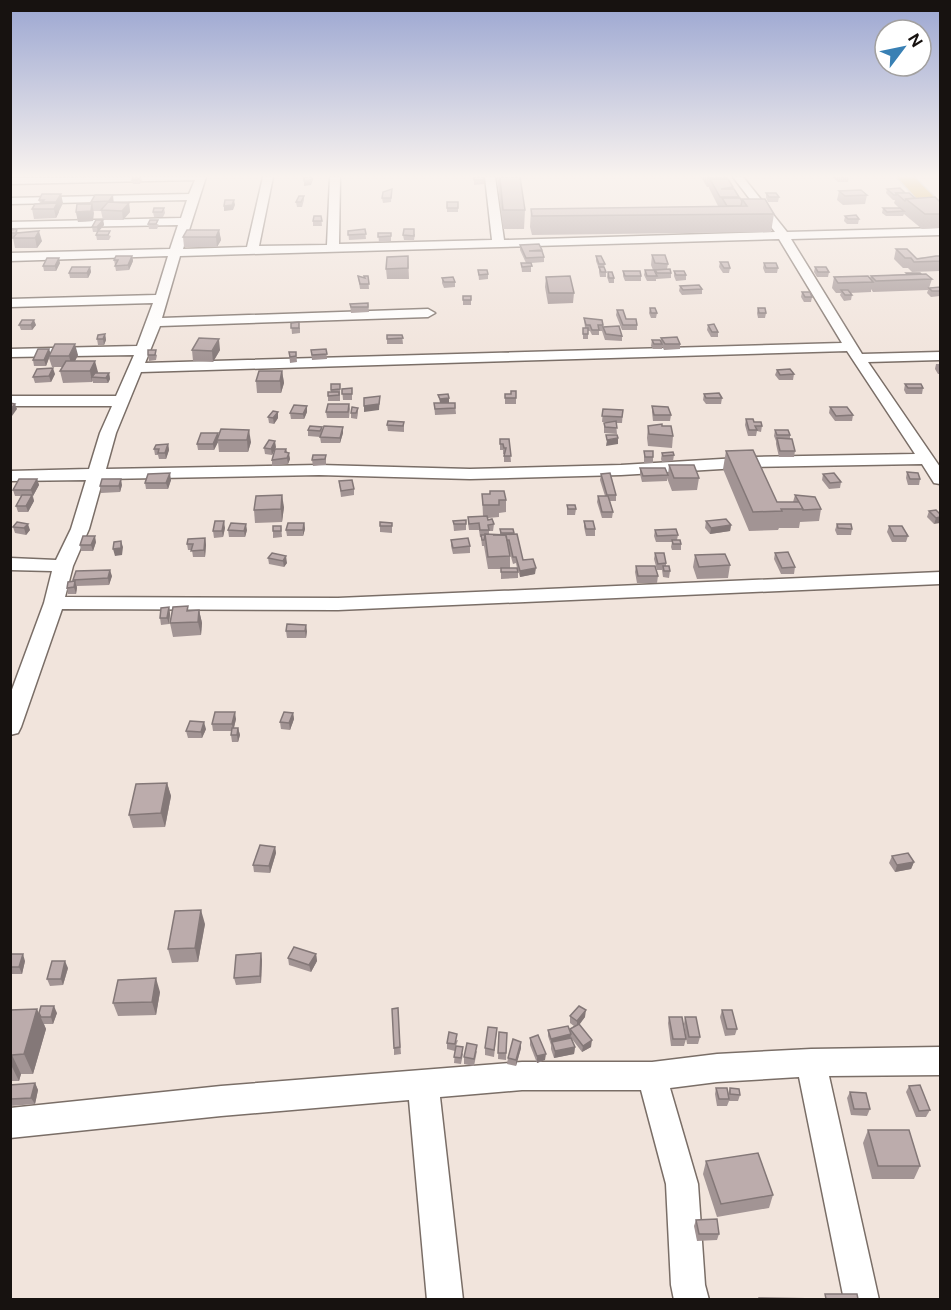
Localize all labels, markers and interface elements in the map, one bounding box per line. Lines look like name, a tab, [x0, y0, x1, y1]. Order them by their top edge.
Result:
north arrow	[873, 18, 933, 78]
text: N	[904, 30, 927, 51]

